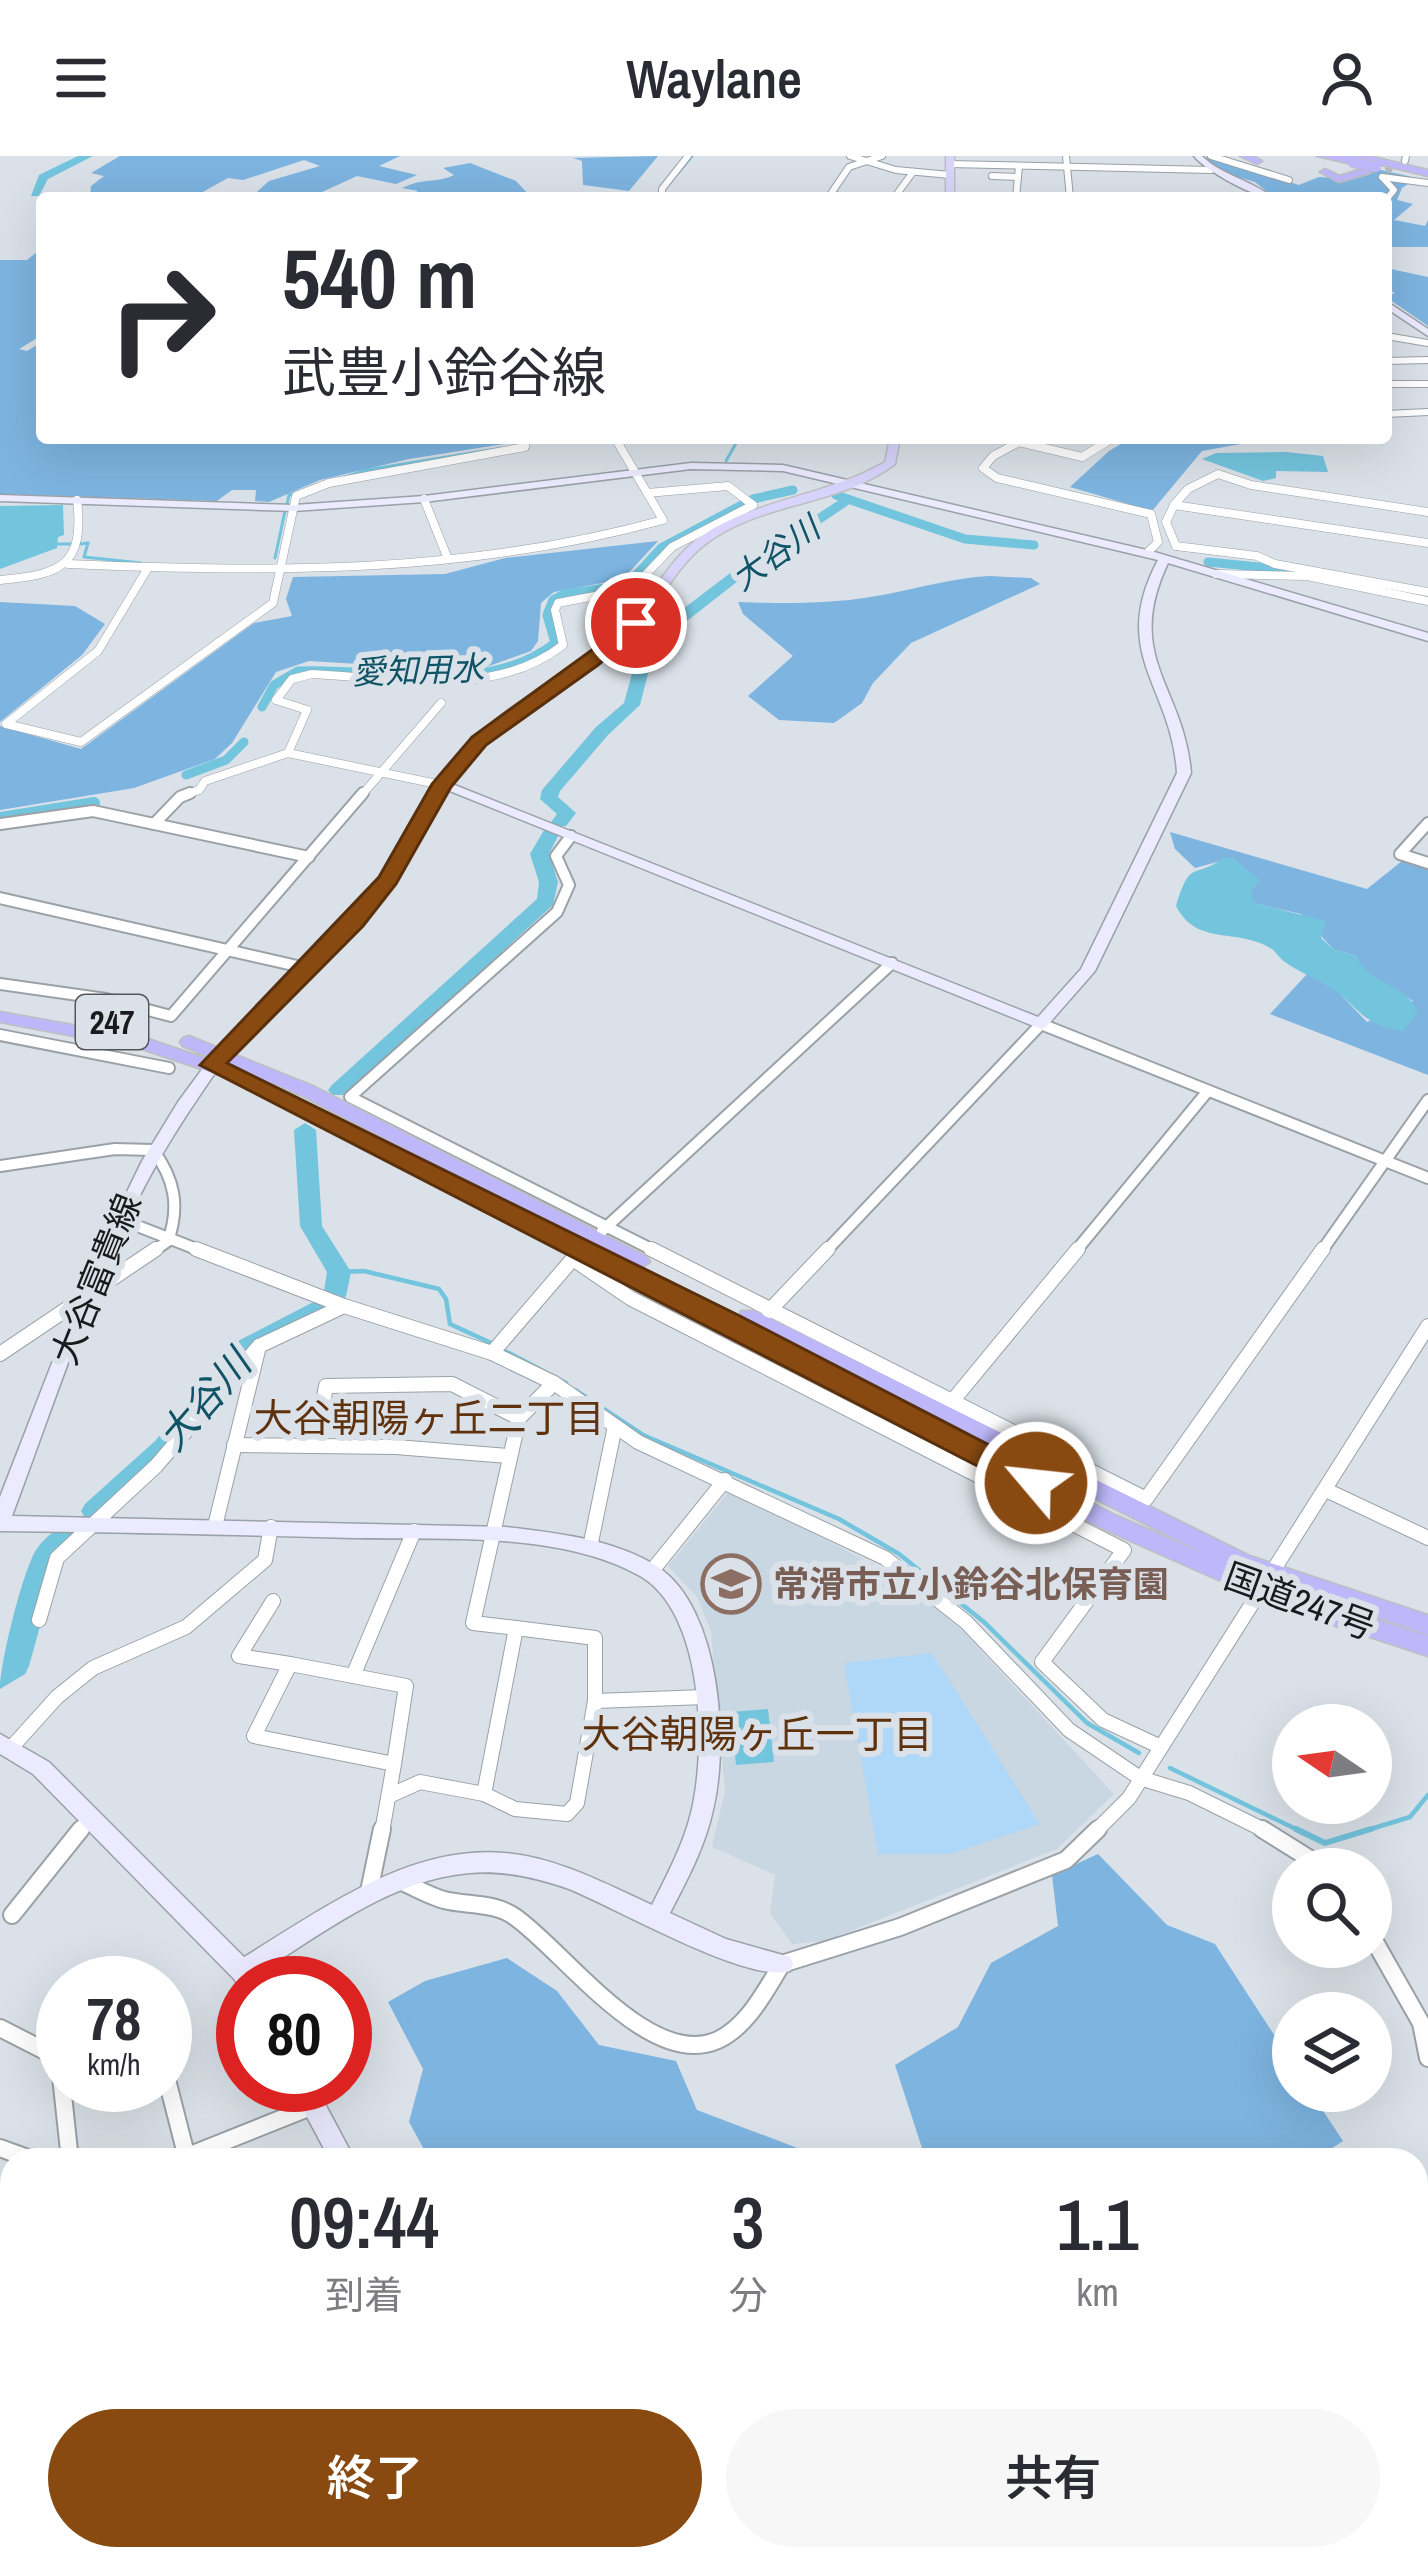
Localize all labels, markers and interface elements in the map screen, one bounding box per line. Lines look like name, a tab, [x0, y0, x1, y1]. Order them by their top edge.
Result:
text: Waylane	[626, 42, 802, 115]
icon: menu	[48, 45, 114, 111]
icon: person	[1314, 45, 1380, 111]
text: 540 m	[282, 221, 477, 334]
icon: right	[84, 240, 240, 396]
text: 武豊小鈴谷線	[282, 336, 606, 409]
water label: 大谷川	[722, 504, 830, 600]
pin	[585, 572, 687, 674]
icon: arrive	[603, 590, 669, 656]
water label: 愛知用水	[351, 646, 488, 694]
road number: 247	[76, 995, 148, 1049]
street label: 大谷富貴線	[40, 1187, 152, 1371]
water label: 大谷川	[146, 1336, 265, 1461]
district label: 大谷朝陽ヶ丘二丁目	[253, 1392, 605, 1444]
position arrow	[973, 1420, 1099, 1546]
street label: 国道247号	[1218, 1552, 1382, 1650]
school or university icon: 常滑市立小鈴谷北保育園	[700, 1553, 762, 1615]
place label: 常滑市立小鈴谷北保育園	[773, 1560, 1169, 1608]
north arrow	[1272, 1704, 1392, 1824]
map controls	[1272, 1704, 1392, 2112]
district label: 大谷朝陽ヶ丘一丁目	[581, 1708, 933, 1760]
button: search	[1272, 1848, 1392, 1968]
speed limit sign: 80	[216, 1956, 372, 2112]
text: 78	[87, 1978, 141, 2059]
button: layers	[1272, 1992, 1392, 2112]
text: km/h	[87, 2044, 141, 2084]
text: 09:44	[289, 2173, 439, 2270]
text: 3	[731, 2173, 764, 2270]
text: 1.1	[1057, 2175, 1139, 2272]
text: km	[1076, 2266, 1119, 2318]
text: 到着	[325, 2269, 403, 2321]
text: 分	[728, 2269, 767, 2321]
button: 終了	[48, 2409, 702, 2547]
button: 共有	[726, 2409, 1380, 2547]

